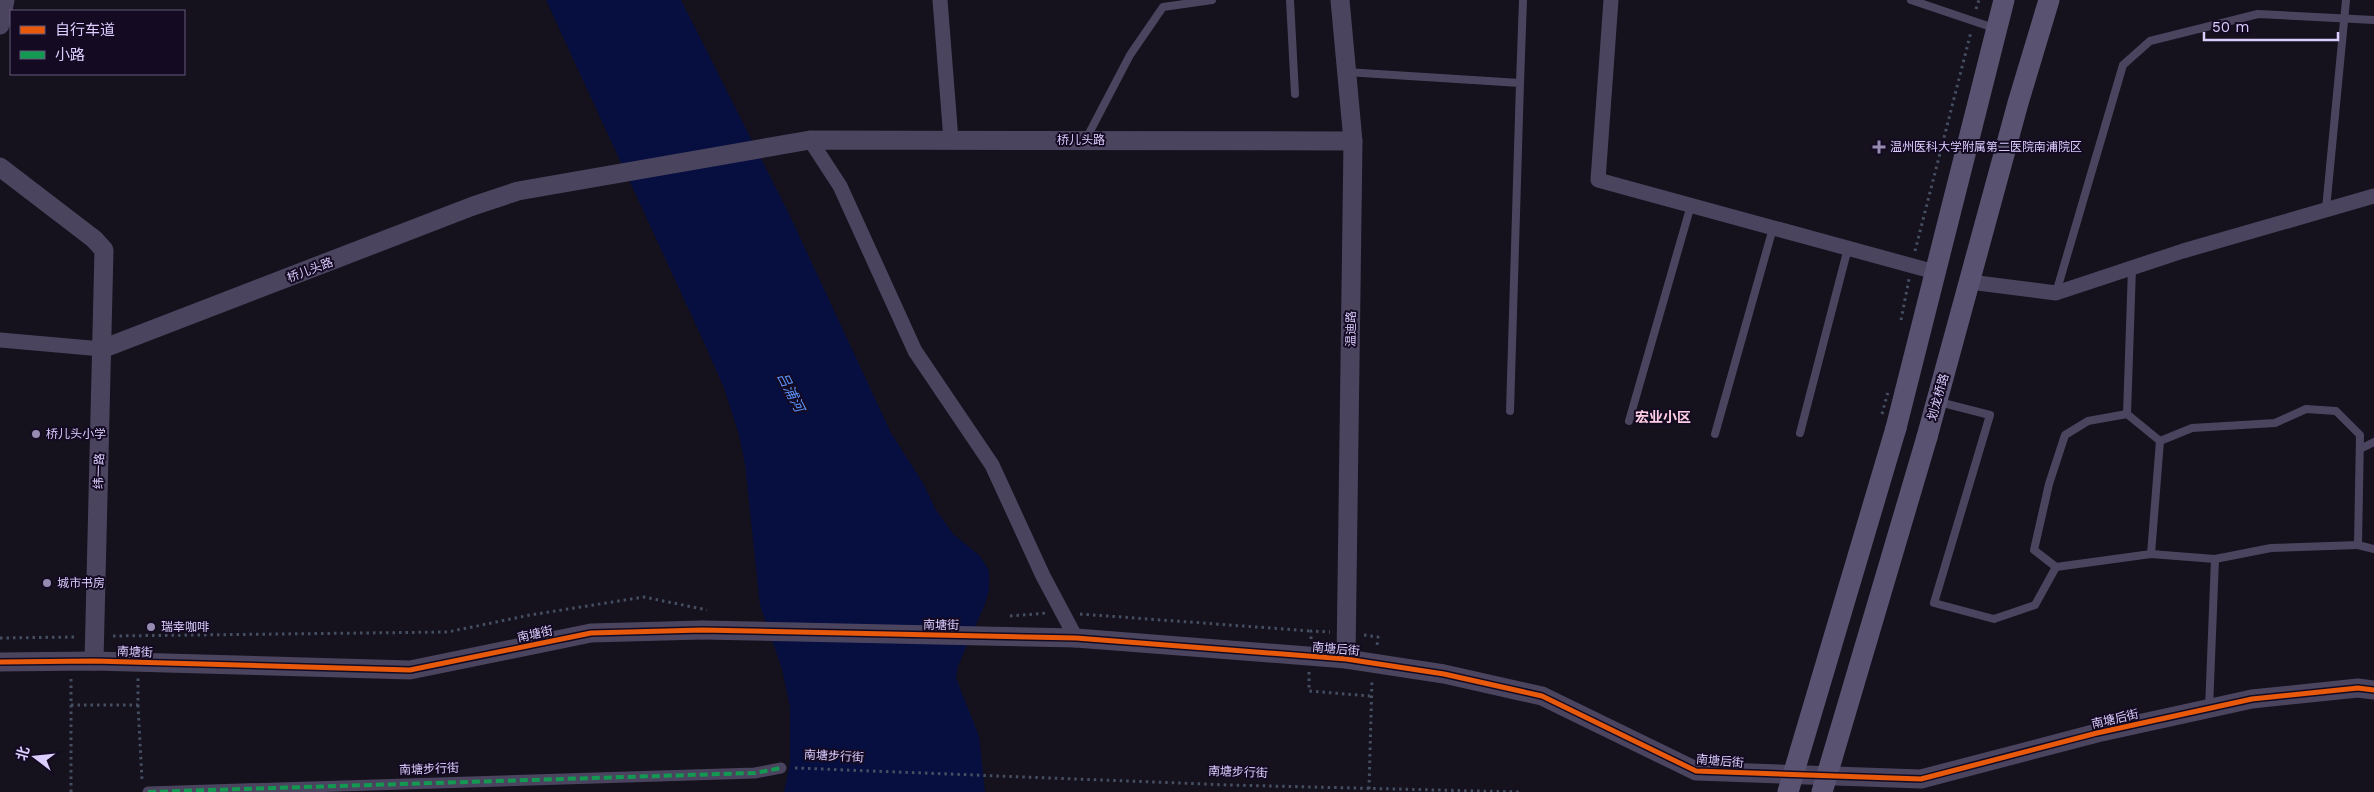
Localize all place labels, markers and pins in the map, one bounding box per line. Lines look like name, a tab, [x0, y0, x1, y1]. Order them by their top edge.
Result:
marker: 温州医科大学附属第二医院南浦院区	[1872, 140, 1886, 154]
place label: 温州医科大学附属第二医院南浦院区	[1890, 140, 2082, 154]
place label: 桥儿头小学	[46, 427, 106, 441]
marker: 桥儿头小学	[30, 428, 42, 440]
place label: 城市书房	[57, 576, 105, 590]
marker: 城市书房	[41, 577, 53, 589]
place label: 瑞幸咖啡	[161, 620, 209, 634]
marker: 瑞幸咖啡	[145, 621, 157, 633]

